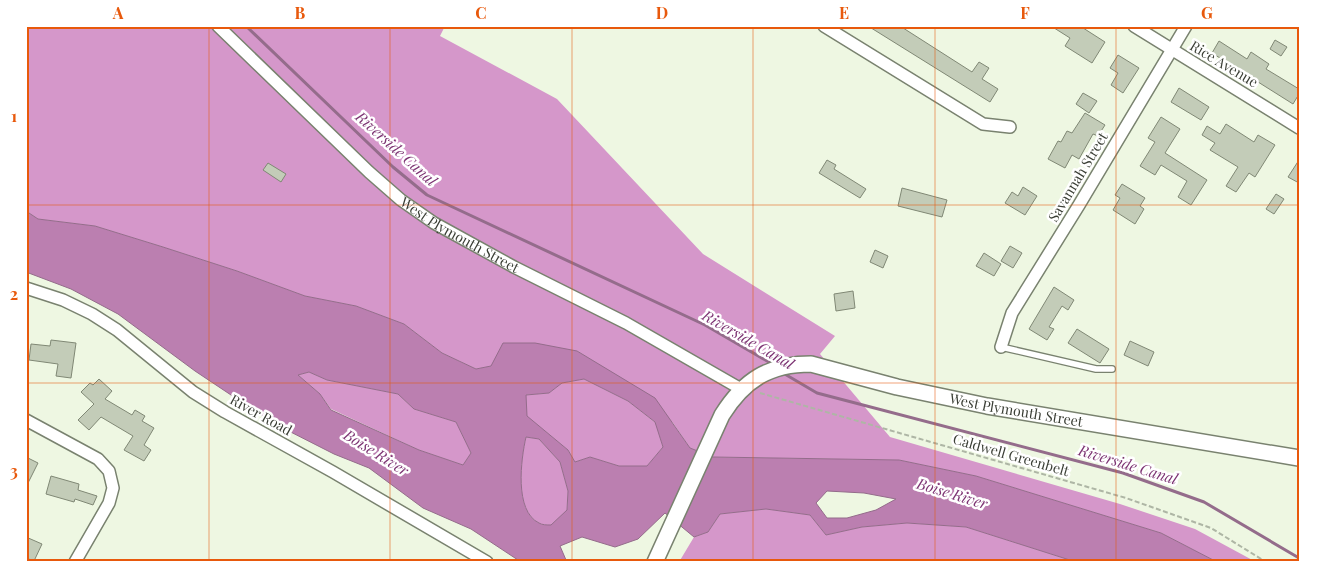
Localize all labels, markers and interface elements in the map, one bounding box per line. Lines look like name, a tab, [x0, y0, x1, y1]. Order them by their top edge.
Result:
text: A	[112, 2, 124, 23]
text: B	[295, 2, 306, 23]
text: C	[475, 2, 487, 23]
text: D	[656, 2, 668, 23]
text: E	[839, 2, 849, 23]
text: F	[1020, 2, 1030, 23]
text: G	[1201, 2, 1213, 23]
street label: Rice Avenue	[1187, 36, 1262, 91]
text: 1	[11, 105, 17, 126]
water label: Riverside Canal	[351, 106, 442, 191]
street label: Savannah Street	[1043, 128, 1112, 225]
street label: West Plymouth Street	[396, 192, 523, 277]
text: 2	[10, 283, 18, 304]
water label: Riverside Canal	[698, 304, 799, 374]
street label: West Plymouth Street	[947, 388, 1085, 431]
street label: River Road	[227, 390, 296, 439]
water label: Boise River	[340, 424, 413, 480]
street label: Caldwell Greenbelt	[951, 429, 1072, 480]
water label: Riverside Canal	[1075, 439, 1181, 489]
text: 3	[10, 460, 18, 481]
water label: Boise River	[914, 473, 991, 513]

